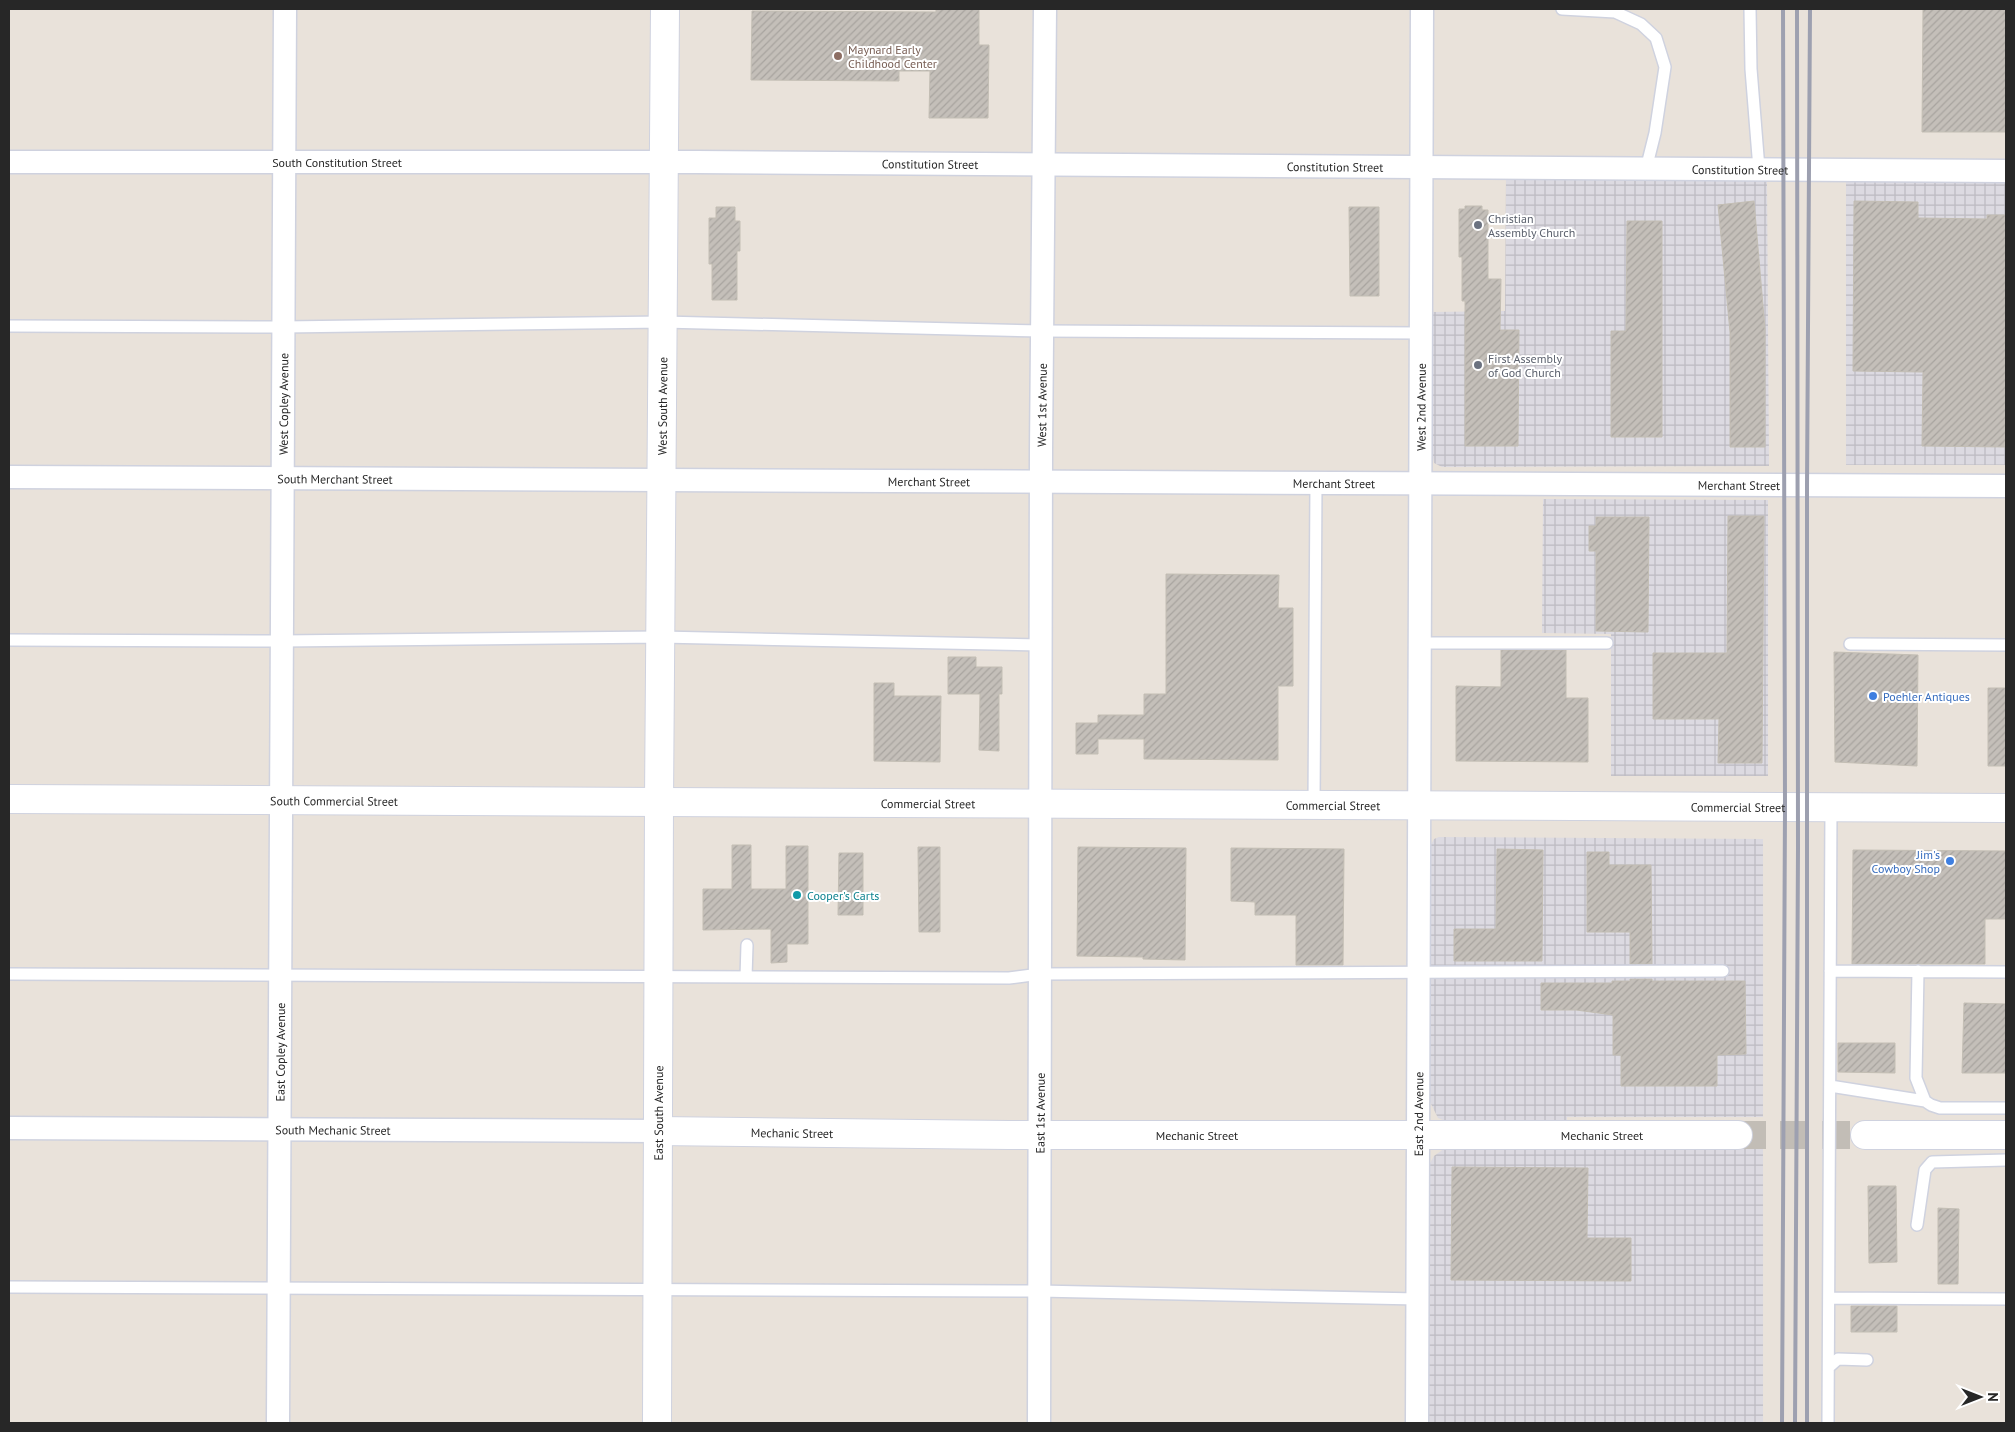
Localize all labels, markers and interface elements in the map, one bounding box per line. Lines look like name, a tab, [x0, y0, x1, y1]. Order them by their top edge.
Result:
place label: Maynard Early Childhood Center	[848, 42, 937, 71]
marker: Maynard Early Childhood Center	[832, 50, 844, 62]
street label: South Constitution Street	[272, 155, 402, 170]
street label: Constitution Street	[882, 156, 978, 171]
street label: Constitution Street	[1287, 159, 1383, 174]
street label: Constitution Street	[1692, 161, 1788, 177]
place label: Christian Assembly Church	[1488, 211, 1575, 240]
marker: Christian Assembly Church	[1472, 219, 1484, 231]
place label: First Assembly of God Church	[1488, 351, 1562, 380]
street label: West Copley Avenue	[275, 353, 291, 455]
street label: West South Avenue	[654, 357, 670, 455]
marker: First Assembly of God Church	[1472, 359, 1484, 371]
street label: West 1st Avenue	[1034, 363, 1049, 447]
street label: West 2nd Avenue	[1413, 363, 1428, 451]
street label: South Merchant Street	[277, 471, 393, 486]
street label: Merchant Street	[888, 473, 970, 489]
street label: Merchant Street	[1293, 475, 1375, 491]
street label: Merchant Street	[1698, 477, 1780, 492]
place label: Poehler Antiques	[1883, 689, 1970, 704]
marker: Poehler Antiques	[1867, 690, 1879, 702]
street label: South Commercial Street	[270, 793, 398, 808]
street label: Commercial Street	[881, 795, 975, 811]
street label: Commercial Street	[1286, 797, 1380, 813]
street label: Commercial Street	[1691, 799, 1785, 815]
place label: Jim's Cowboy Shop	[1871, 847, 1940, 876]
marker: Jim's Cowboy Shop	[1944, 855, 1956, 867]
place label: Cooper's Carts	[807, 888, 879, 903]
marker: Cooper's Carts	[791, 889, 803, 901]
street label: East Copley Avenue	[272, 1002, 288, 1102]
street label: East South Avenue	[650, 1065, 666, 1161]
street label: East 2nd Avenue	[1410, 1072, 1426, 1156]
street label: East 1st Avenue	[1032, 1073, 1047, 1153]
street label: South Mechanic Street	[275, 1122, 391, 1137]
street label: Mechanic Street	[751, 1125, 833, 1141]
street label: Mechanic Street	[1156, 1128, 1238, 1143]
street label: Mechanic Street	[1561, 1128, 1643, 1143]
north arrow	[1955, 1372, 2005, 1422]
text: N	[1984, 1392, 2002, 1402]

